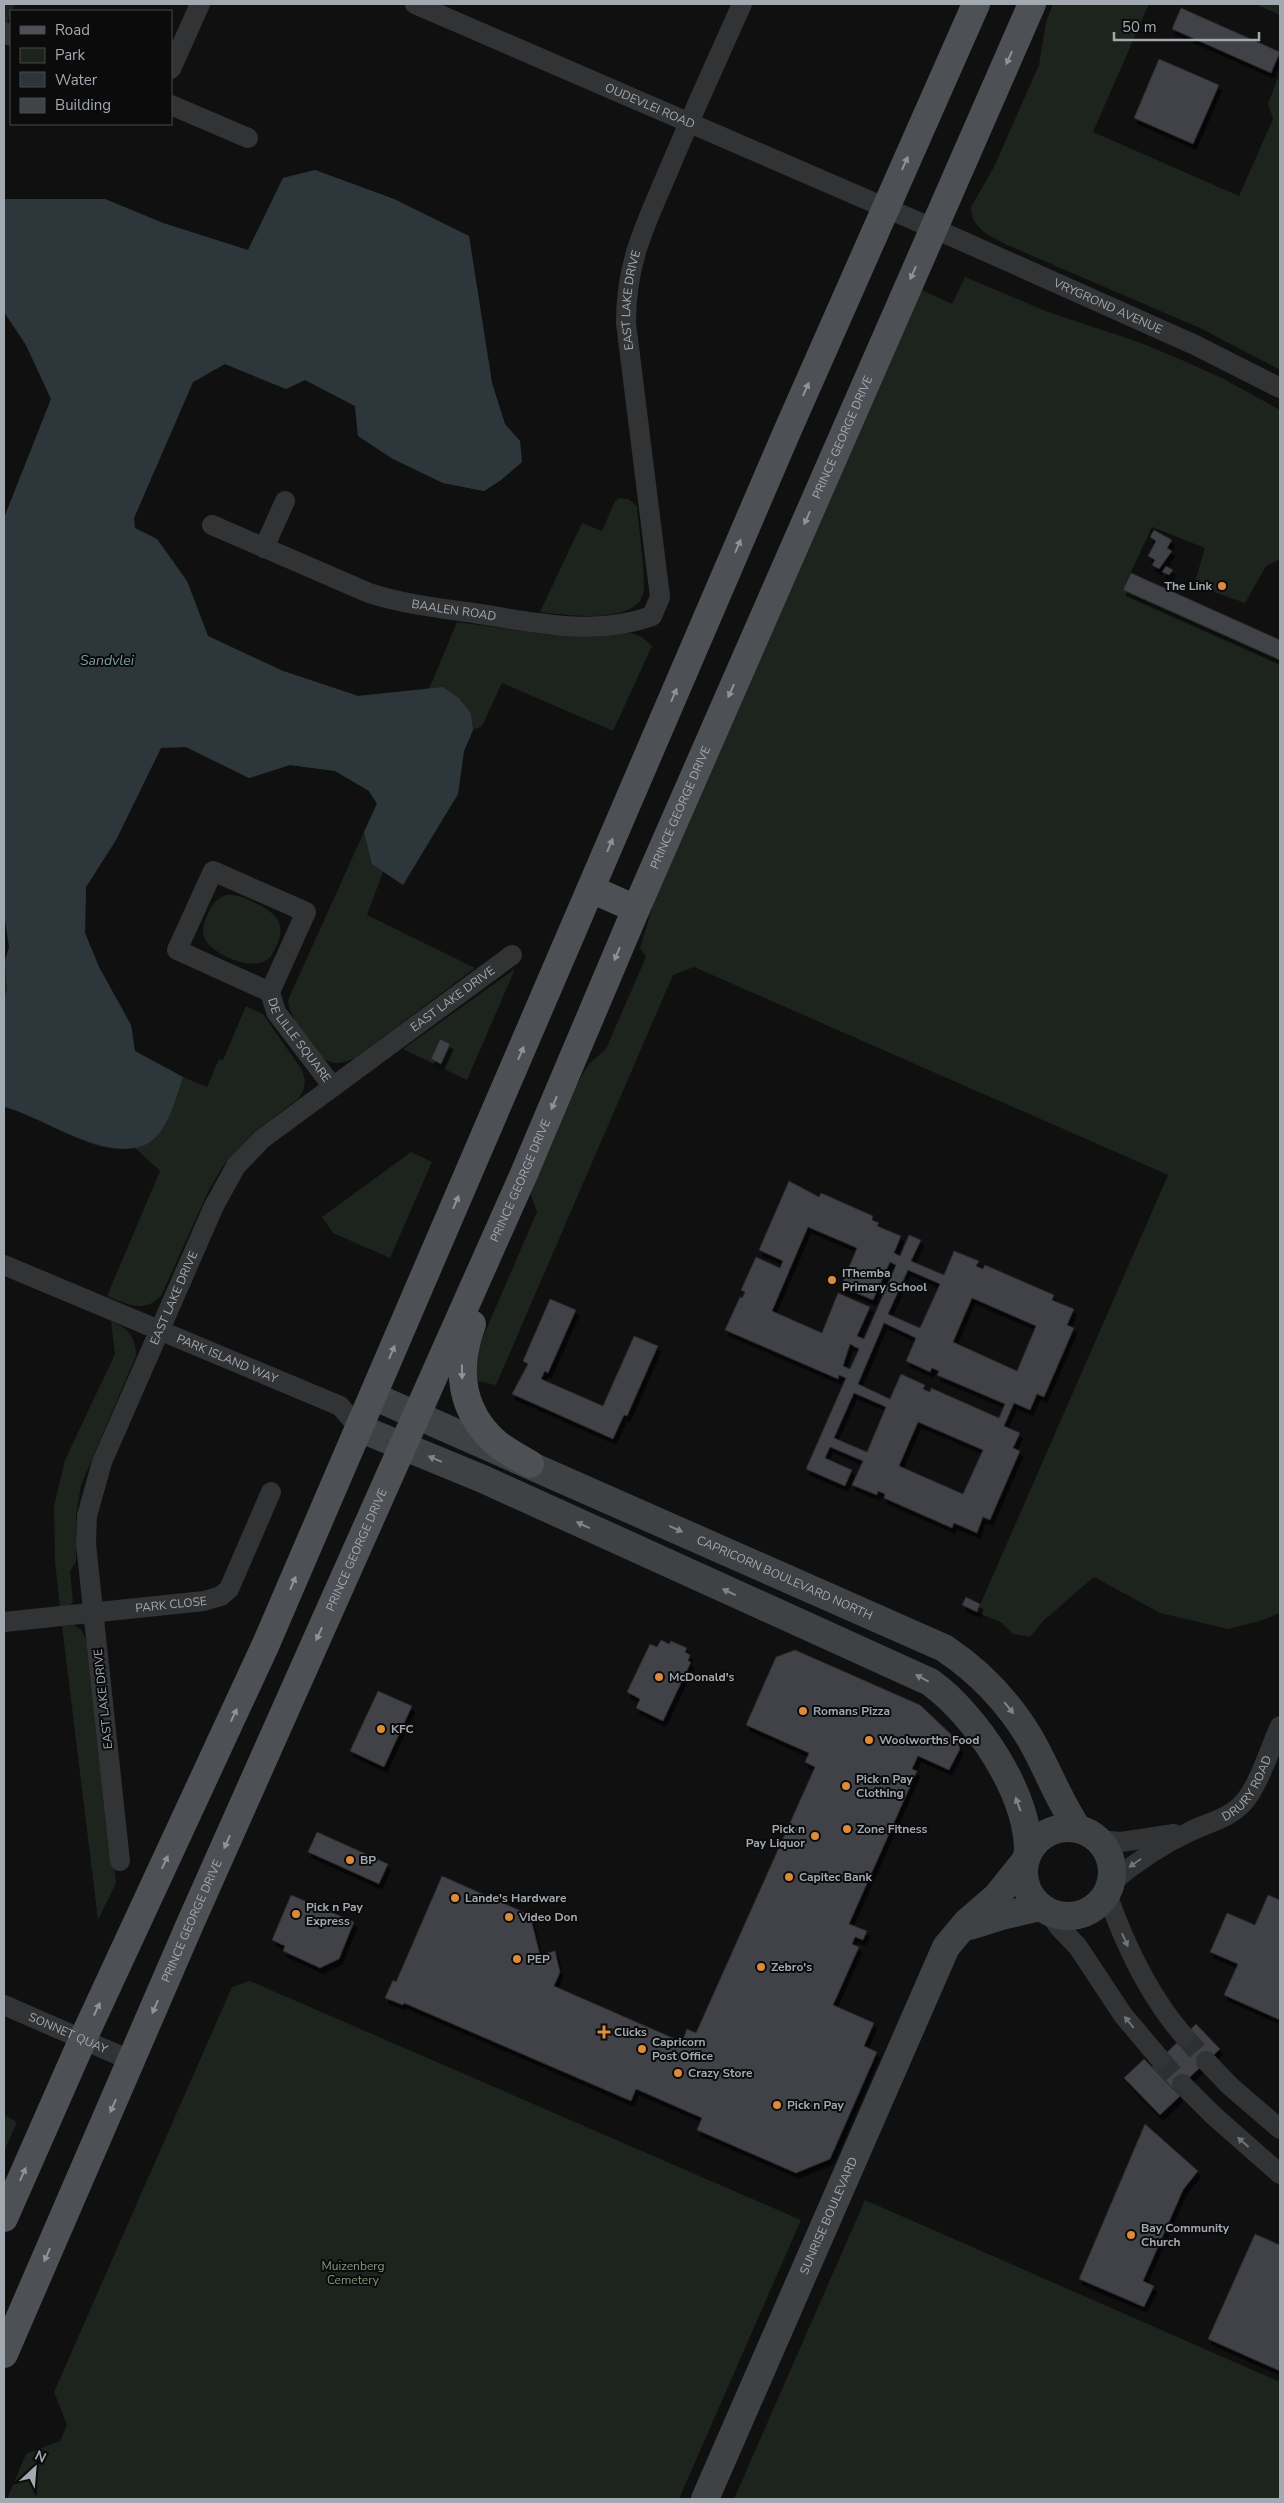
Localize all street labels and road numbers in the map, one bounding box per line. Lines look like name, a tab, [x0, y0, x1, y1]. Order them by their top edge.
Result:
street label: OUDEVLEI ROAD	[602, 79, 697, 132]
street label: EAST LAKE DRIVE	[618, 248, 644, 351]
street label: VRYGROND AVENUE	[1050, 274, 1165, 337]
street label: PRINCE GEORGE DRIVE	[808, 373, 876, 501]
street label: BAALEN ROAD	[410, 596, 498, 625]
street label: PRINCE GEORGE DRIVE	[646, 743, 714, 872]
street label: EAST LAKE DRIVE	[407, 962, 498, 1035]
street label: DE LILLE SQUARE	[264, 996, 335, 1086]
street label: PRINCE GEORGE DRIVE	[487, 1117, 554, 1245]
street label: EAST LAKE DRIVE	[146, 1248, 201, 1347]
street label: PARK ISLAND WAY	[174, 1330, 281, 1387]
street label: PRINCE GEORGE DRIVE	[322, 1486, 391, 1614]
street label: CAPRICORN BOULEVARD NORTH	[694, 1532, 875, 1623]
street label: PARK CLOSE	[134, 1593, 208, 1616]
street label: EAST LAKE DRIVE	[90, 1648, 116, 1750]
street label: DRURY ROAD	[1219, 1753, 1275, 1825]
street label: PRINCE GEORGE DRIVE	[158, 1857, 226, 1985]
street label: SONNET QUAY	[26, 2009, 111, 2058]
street label: SUNRISE BOULEVARD	[796, 2155, 861, 2277]

